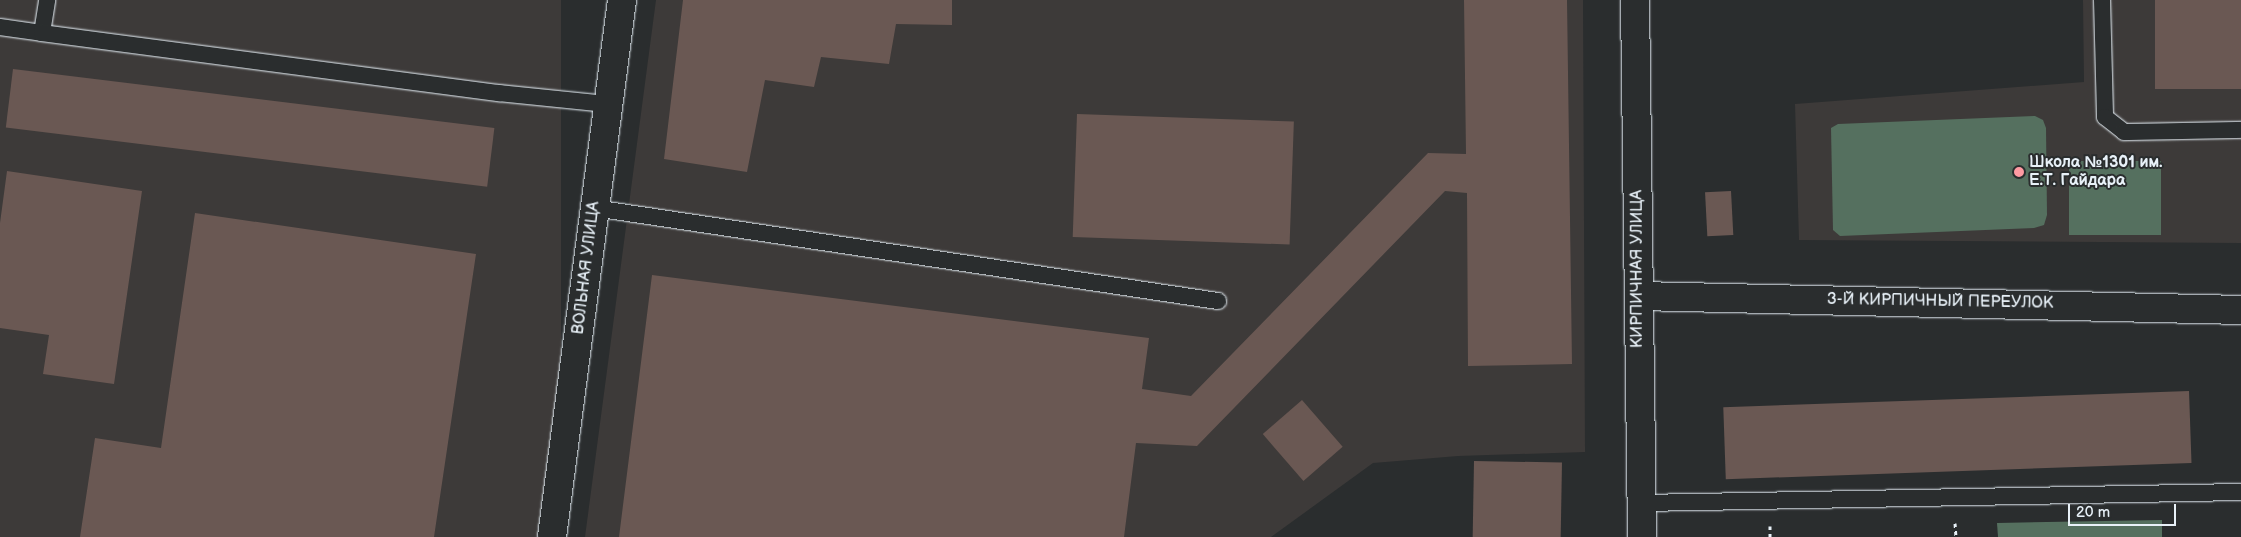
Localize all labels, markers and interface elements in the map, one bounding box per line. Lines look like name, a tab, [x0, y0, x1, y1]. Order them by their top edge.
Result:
place label: Школа №1301 им. Е.Т. Гайдара	[2029, 153, 2163, 191]
marker: Школа №1301 им. Е.Т. Гайдара	[2013, 166, 2025, 178]
street label: КИРПИЧНАЯ УЛИЦА	[1628, 190, 1648, 348]
street label: ВОЛЬНАЯ УЛИЦА	[569, 201, 605, 335]
street label: 3-Й КИРПИЧНЫЙ ПЕРЕУЛОК	[1827, 290, 2053, 314]
scale bar	[2071, 494, 2178, 526]
text: 20 m	[2076, 503, 2110, 522]

